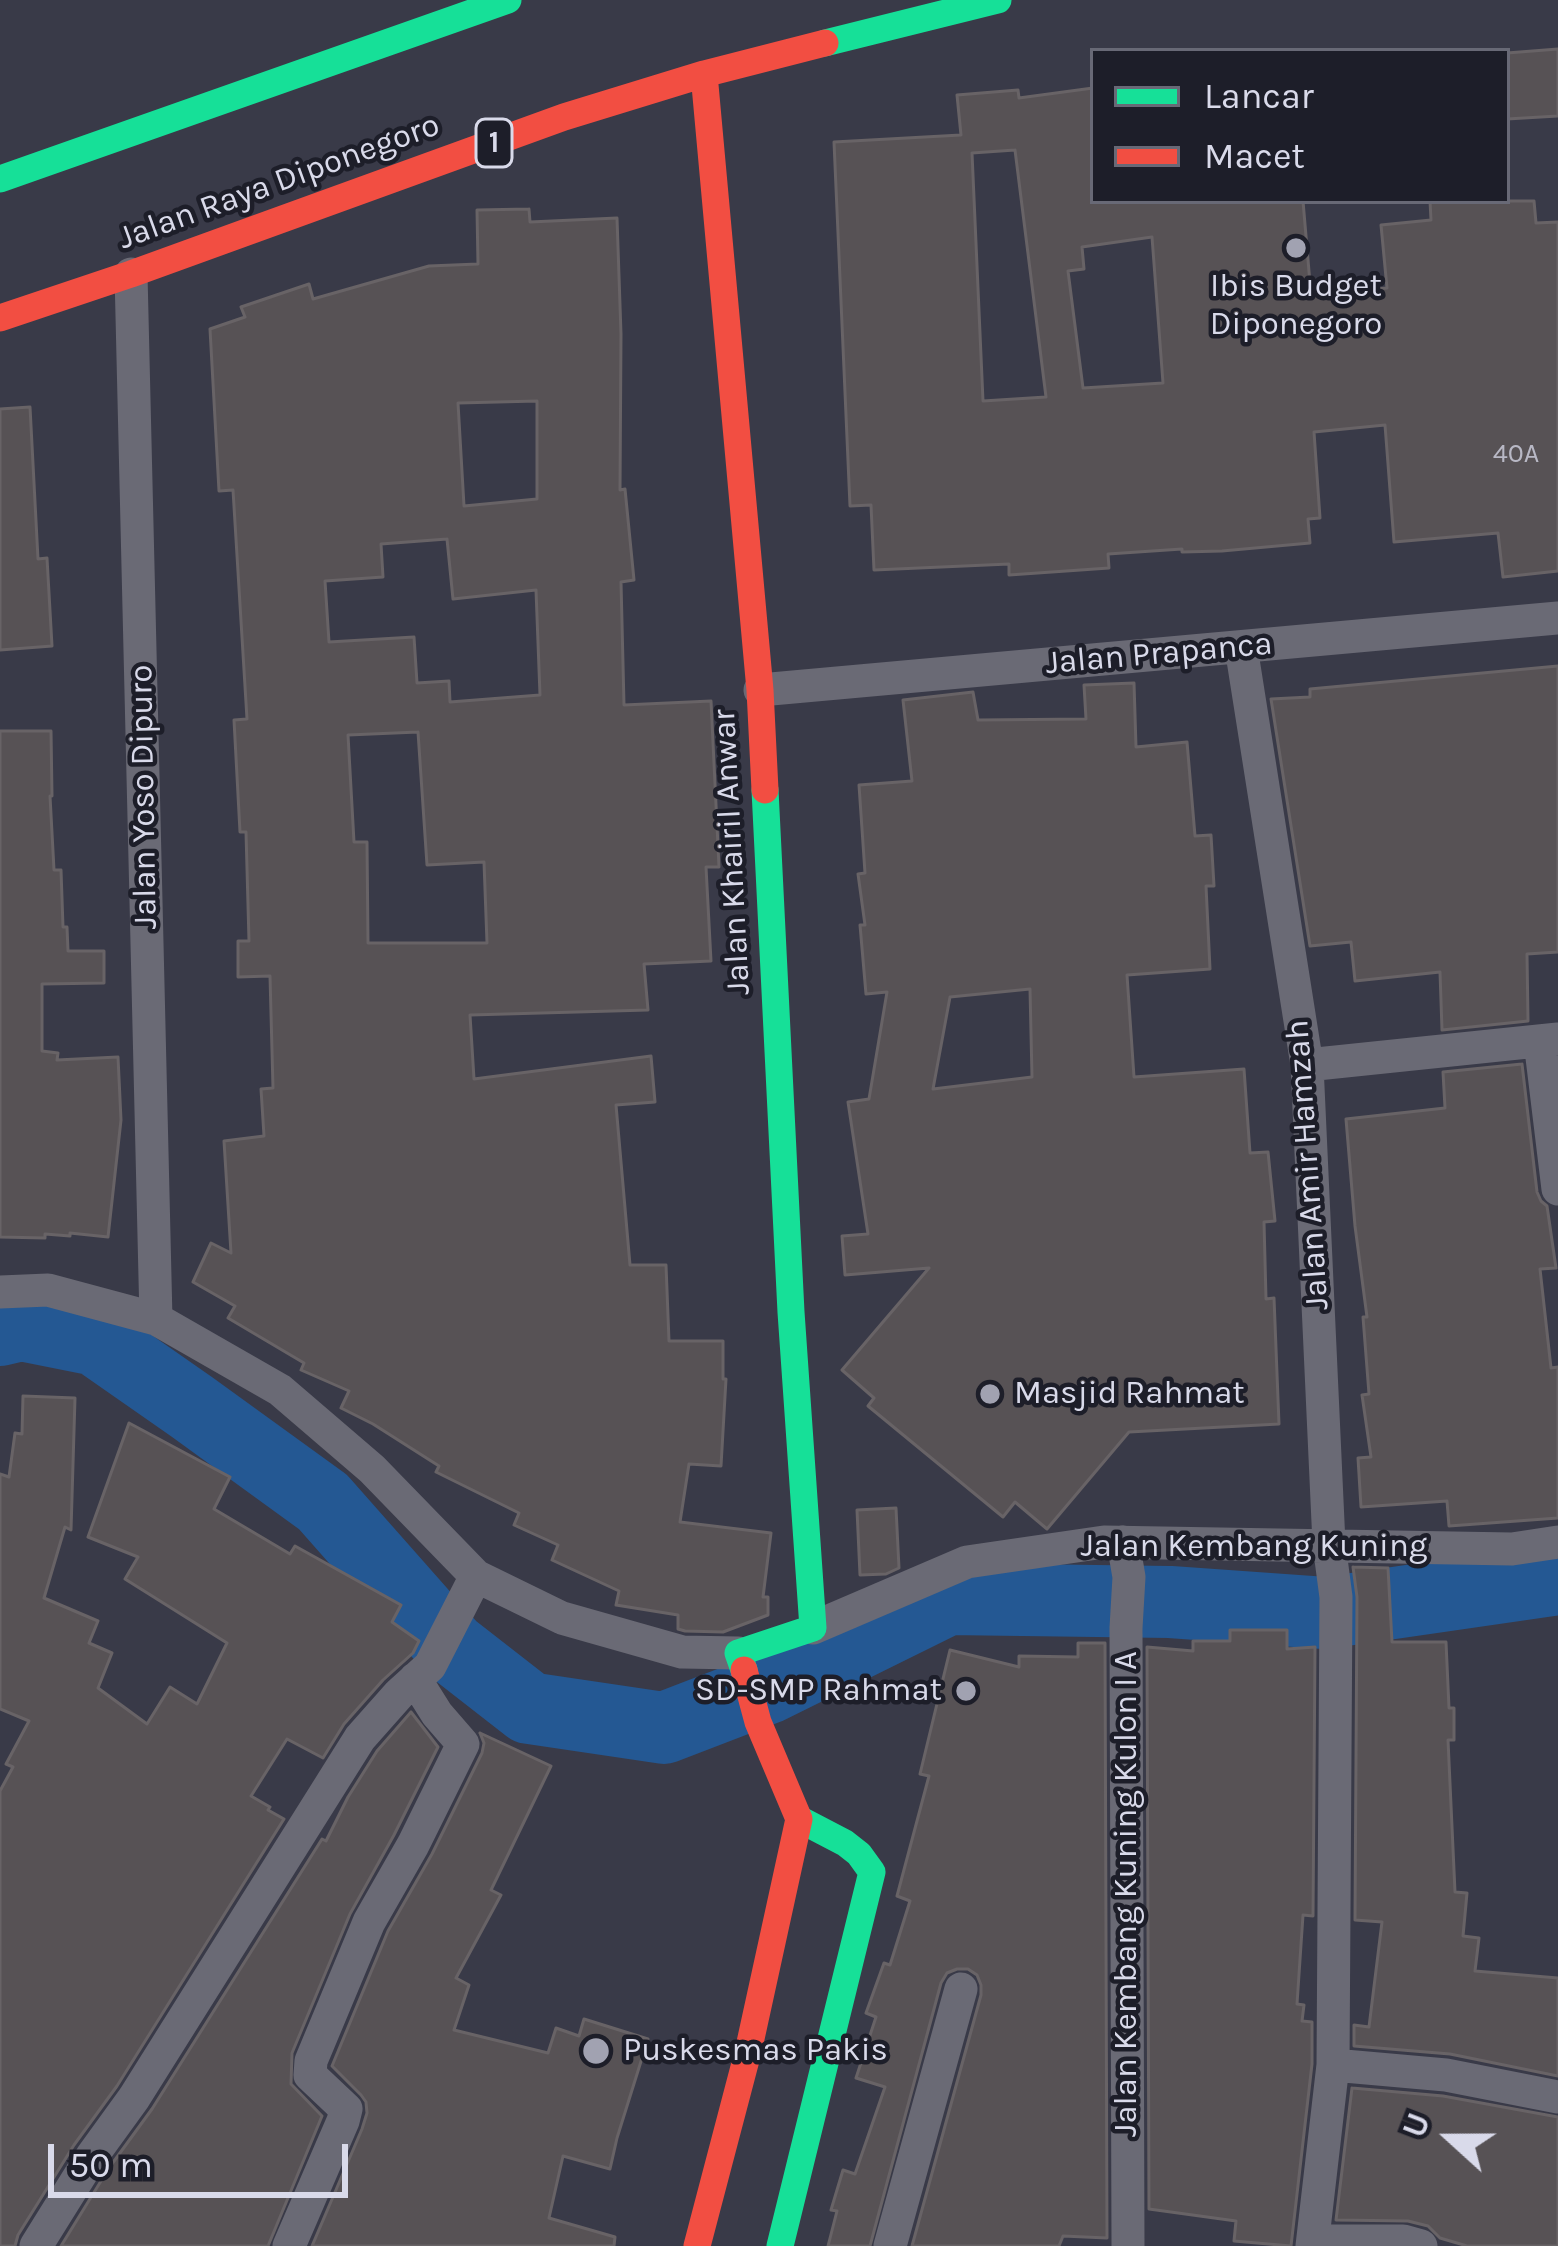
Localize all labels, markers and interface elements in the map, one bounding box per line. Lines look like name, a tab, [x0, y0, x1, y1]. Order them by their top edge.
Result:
legend	[1090, 48, 1510, 204]
text: Lancar	[1204, 75, 1314, 117]
street label: Jalan Raya Diponegoro	[113, 105, 445, 259]
road number: 1	[476, 119, 512, 167]
text: Macet	[1204, 135, 1305, 177]
marker: Ibis Budget Diponegoro	[1283, 235, 1309, 261]
place label: Ibis Budget Diponegoro	[1210, 267, 1382, 345]
house number: 40A	[1493, 438, 1539, 470]
street label: Jalan Prapanca	[1044, 624, 1274, 684]
street label: Jalan Yoso Dipuro	[122, 664, 166, 930]
street label: Jalan Khairil Anwar	[705, 708, 759, 996]
street label: Jalan Amir Hamzah	[1278, 1019, 1338, 1311]
place label: Masjid Rahmat	[1014, 1374, 1245, 1414]
marker: Masjid Rahmat	[977, 1381, 1003, 1407]
street label: Jalan Kembang Kuning	[1081, 1527, 1427, 1567]
street label: Jalan Kembang Kuning Kulon I A	[1107, 1651, 1147, 2137]
place label: SD-SMP Rahmat	[695, 1671, 942, 1711]
marker: SD-SMP Rahmat	[953, 1678, 979, 1704]
place label: Puskesmas Pakis	[623, 2031, 888, 2071]
marker: Puskesmas Pakis	[580, 2035, 612, 2067]
north arrow	[1390, 2078, 1510, 2198]
text: U	[1395, 2108, 1438, 2143]
scale bar	[54, 2120, 354, 2194]
text: 50 m	[69, 2144, 153, 2186]

